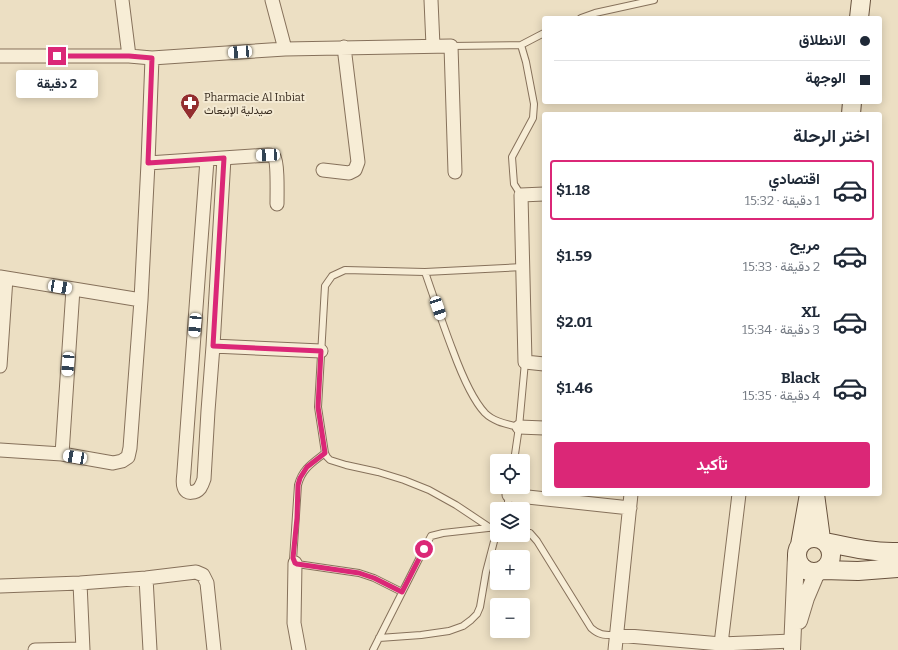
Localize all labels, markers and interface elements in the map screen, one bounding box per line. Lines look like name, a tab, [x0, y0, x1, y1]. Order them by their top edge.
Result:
text: الانطلاق	[799, 31, 846, 49]
car	[228, 45, 252, 59]
route end	[48, 47, 66, 65]
text: الوجهة	[805, 69, 846, 87]
callout: 2 دقيقة	[16, 70, 98, 98]
text: 2 دقيقة	[37, 76, 77, 91]
place label: Pharmacie Al Inbiat صيدلية الإنبعاث	[204, 91, 305, 117]
pharmacy icon: Pharmacie Al Inbiat صيدلية الإنبعاث	[179, 92, 201, 120]
text: اختر الرحلة	[793, 125, 870, 147]
car	[256, 148, 280, 162]
text: اقتصادي	[768, 170, 820, 188]
icon: car	[832, 172, 868, 208]
text: $1.18	[556, 181, 590, 199]
text: 1 دقيقة · 15:32	[745, 193, 820, 208]
text: مريح	[790, 236, 820, 254]
icon: car	[832, 238, 868, 274]
text: $1.59	[556, 247, 592, 265]
text: 2 دقيقة · 15:33	[743, 259, 820, 274]
car	[47, 279, 73, 295]
car	[428, 295, 448, 321]
text: XL	[801, 303, 820, 321]
icon: car	[832, 304, 868, 340]
car	[188, 313, 202, 337]
text: $2.01	[556, 313, 592, 331]
text: 3 دقيقة · 15:34	[742, 322, 820, 337]
car	[61, 352, 75, 376]
text: Black	[781, 369, 820, 387]
icon: car	[832, 370, 868, 406]
text: $1.46	[556, 379, 593, 397]
text: 4 دقيقة · 15:35	[742, 388, 820, 403]
button: تأكيد	[554, 442, 870, 488]
car	[62, 449, 88, 465]
map controls	[490, 454, 530, 638]
button: locate	[490, 454, 530, 494]
button: layers	[490, 502, 530, 542]
route start	[415, 540, 433, 558]
button: +	[490, 550, 530, 590]
button: −	[490, 598, 530, 638]

